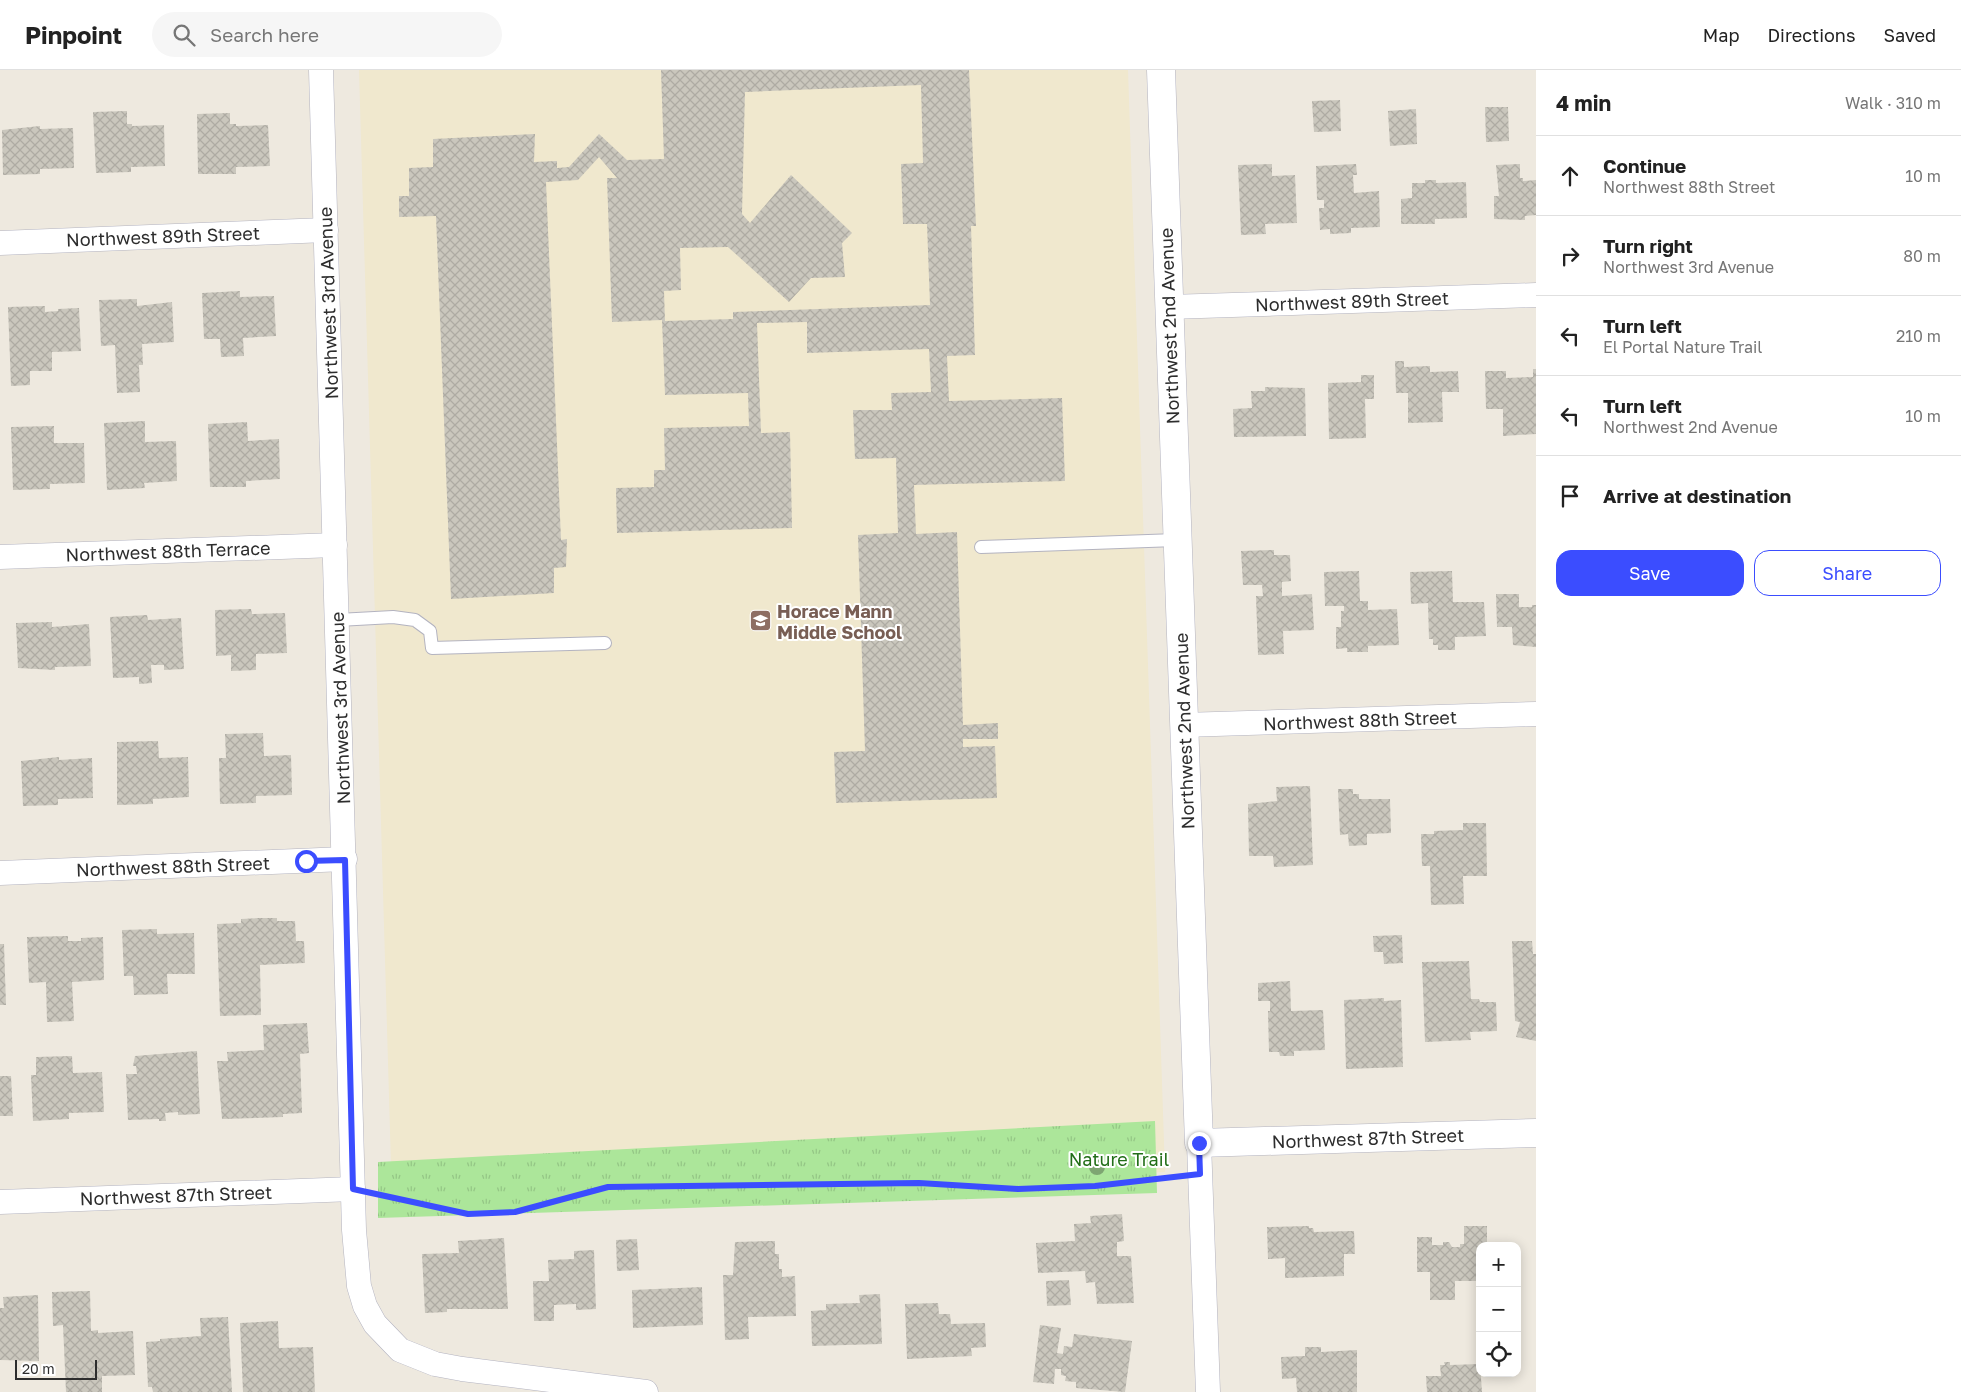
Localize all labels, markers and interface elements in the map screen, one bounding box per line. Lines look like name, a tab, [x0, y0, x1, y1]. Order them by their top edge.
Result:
search box	[152, 12, 502, 57]
text: Pinpoint	[25, 20, 122, 49]
icon: search	[170, 21, 198, 49]
text: Search here	[210, 23, 319, 46]
text: Map	[1703, 24, 1739, 46]
text: Directions	[1767, 24, 1855, 46]
text: Saved	[1883, 24, 1936, 46]
text: 4 min	[1556, 90, 1611, 116]
text: Walk · 310 m	[1845, 93, 1941, 113]
text: Continue	[1603, 154, 1686, 177]
icon: ahead	[1556, 162, 1584, 190]
text: 10 m	[1905, 166, 1941, 186]
text: Northwest 88th Street	[1603, 177, 1775, 197]
street label: Northwest 3rd Avenue	[314, 206, 342, 400]
street label: Northwest 89th Street	[66, 222, 260, 250]
street label: Northwest 2nd Avenue	[1155, 227, 1183, 425]
text: Turn right	[1603, 234, 1693, 257]
icon: right	[1556, 242, 1584, 270]
text: 80 m	[1903, 246, 1941, 266]
text: Northwest 3rd Avenue	[1603, 257, 1774, 277]
street label: Northwest 89th Street	[1255, 287, 1449, 315]
text: Turn left	[1603, 314, 1682, 337]
icon: left	[1556, 322, 1584, 350]
text: 210 m	[1896, 326, 1941, 346]
text: El Portal Nature Trail	[1603, 337, 1762, 357]
text: Turn left	[1603, 394, 1682, 417]
icon: left	[1556, 402, 1584, 430]
text: 10 m	[1905, 406, 1941, 426]
text: Northwest 2nd Avenue	[1603, 417, 1778, 437]
icon: arrive	[1556, 482, 1584, 510]
text: Arrive at destination	[1603, 484, 1791, 507]
street label: Northwest 88th Terrace	[65, 536, 271, 566]
button: Save	[1556, 550, 1744, 596]
button: Share	[1754, 550, 1941, 596]
place label: Horace Mann Middle School	[777, 600, 902, 643]
school or university icon: Horace Mann Middle School	[749, 609, 773, 633]
street label: Northwest 3rd Avenue	[326, 611, 354, 805]
street label: Northwest 2nd Avenue	[1170, 632, 1198, 830]
street label: Northwest 88th Street	[1263, 706, 1457, 734]
route start	[295, 850, 318, 873]
street label: Northwest 88th Street	[76, 852, 270, 880]
street label: Northwest 87th Street	[1271, 1124, 1465, 1152]
route end	[1188, 1132, 1211, 1155]
park label: Nature Trail	[1069, 1148, 1170, 1170]
street label: Northwest 87th Street	[79, 1181, 273, 1209]
map controls	[1476, 1242, 1521, 1377]
button: +	[1476, 1242, 1521, 1287]
button: −	[1476, 1287, 1521, 1332]
button: locate	[1476, 1332, 1521, 1377]
scale bar	[15, 1357, 98, 1380]
text: 20 m	[22, 1360, 55, 1377]

